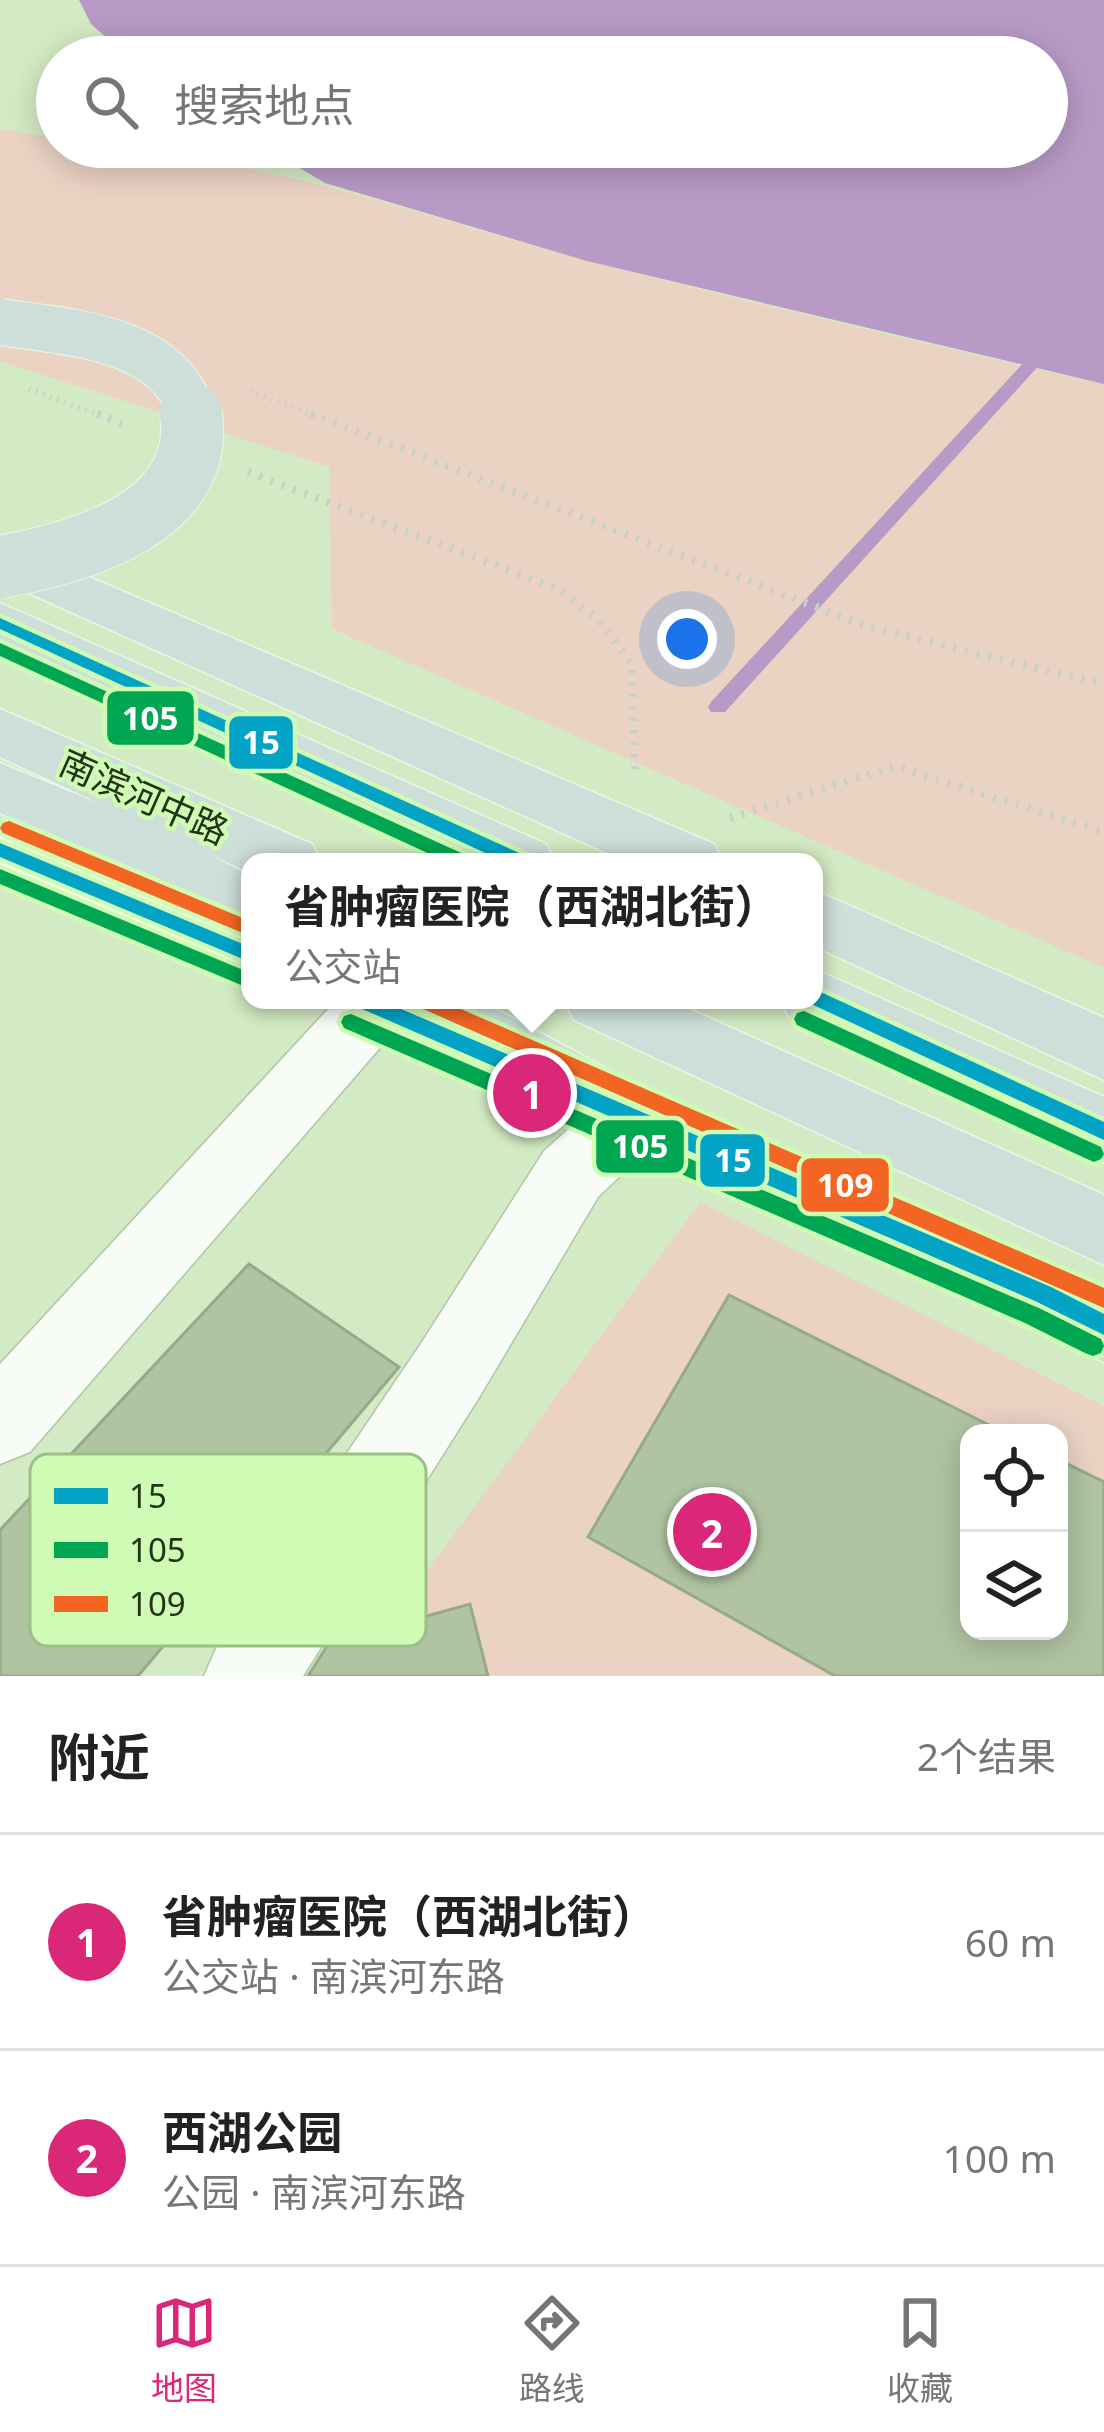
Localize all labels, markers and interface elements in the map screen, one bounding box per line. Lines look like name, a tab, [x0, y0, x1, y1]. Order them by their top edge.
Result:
search box	[36, 36, 1068, 168]
icon: search	[78, 69, 144, 135]
text: 搜索地点	[174, 74, 354, 135]
your location	[657, 609, 717, 669]
line badge: 105	[105, 689, 196, 747]
text: 105	[122, 695, 178, 740]
line badge: 15	[227, 714, 295, 771]
text: 15	[242, 719, 280, 764]
street label: 南滨河中路	[52, 738, 236, 856]
popup	[241, 853, 823, 1009]
text: 省肿瘤医院（西湖北街）	[284, 875, 780, 936]
text: 公交站	[284, 939, 402, 992]
pin: 1	[493, 1048, 571, 1138]
line badge: 105	[594, 1118, 686, 1175]
text: 105	[612, 1123, 668, 1168]
line badge: 15	[698, 1132, 767, 1189]
text: 15	[714, 1137, 752, 1182]
line badge: 109	[799, 1156, 891, 1214]
text: 109	[817, 1162, 873, 1207]
map controls	[960, 1424, 1068, 1640]
button: locate	[960, 1424, 1068, 1532]
legend	[30, 1454, 426, 1646]
text: 15	[129, 1473, 167, 1518]
pin: 2	[673, 1487, 751, 1577]
text: 105	[129, 1527, 186, 1572]
button: layers	[960, 1532, 1068, 1640]
text: 109	[129, 1581, 186, 1626]
text: 附近	[48, 1721, 150, 1791]
text: 2个结果	[917, 1729, 1056, 1782]
text: 省肿瘤医院（西湖北街）	[162, 1885, 657, 1946]
text: 1	[76, 1915, 98, 1968]
text: 60 m	[965, 1915, 1056, 1968]
text: 公交站 · 南滨河东路	[162, 1949, 505, 2002]
text: 西湖公园	[162, 2101, 342, 2162]
text: 2	[76, 2131, 98, 2184]
text: 100 m	[942, 2131, 1056, 2184]
text: 公园 · 南滨河东路	[162, 2165, 466, 2218]
tab: 地图	[151, 2290, 217, 2410]
tab: 路线	[519, 2290, 585, 2410]
tab: 收藏	[887, 2290, 953, 2410]

